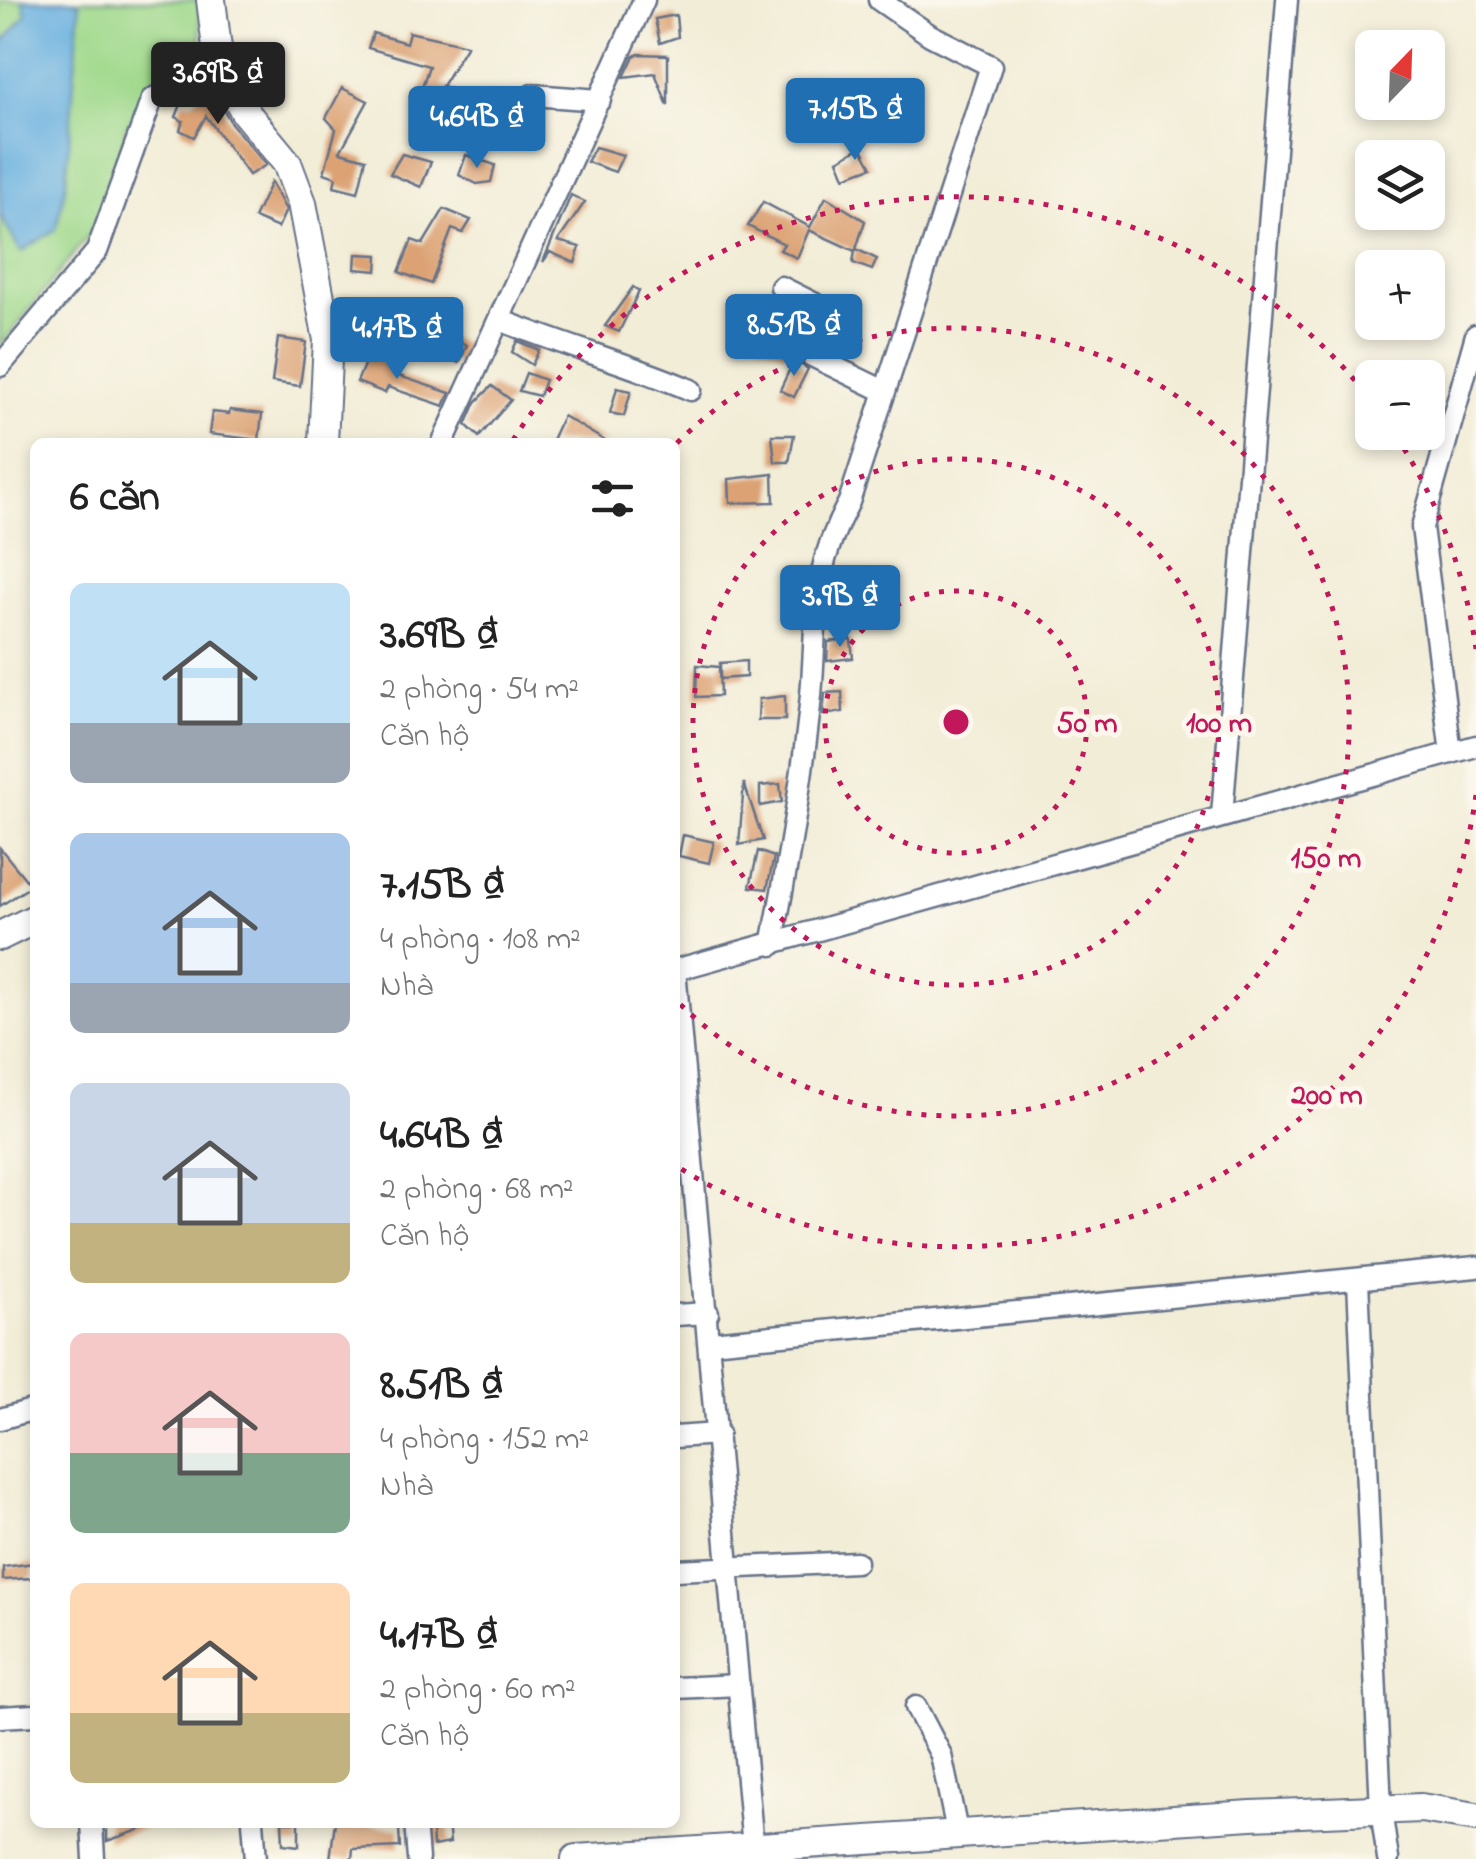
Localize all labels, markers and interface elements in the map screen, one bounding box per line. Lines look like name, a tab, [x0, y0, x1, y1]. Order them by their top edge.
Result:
north arrow	[1355, 30, 1445, 120]
map controls	[1355, 30, 1445, 450]
pin: 3.69B ₫	[126, 42, 310, 127]
text: 3.69B ₫	[173, 51, 263, 98]
pin: 7.15B ₫	[763, 78, 947, 163]
pin: 4.64B ₫	[385, 86, 569, 171]
text: 7.15B ₫	[808, 87, 902, 134]
text: 4.64B ₫	[430, 95, 524, 142]
button: layers	[1355, 140, 1445, 230]
button: +	[1355, 250, 1445, 340]
pin: 8.51B ₫	[702, 294, 886, 379]
pin: 4.17B ₫	[305, 297, 489, 382]
text: 8.51B ₫	[747, 303, 841, 350]
text: 4.17B ₫	[352, 306, 442, 353]
button: −	[1355, 360, 1445, 450]
text: 6 căn	[70, 468, 160, 529]
icon: filters	[585, 471, 640, 526]
pin: 3.9B ₫	[759, 565, 921, 650]
text: 3.9B ₫	[802, 574, 878, 621]
text: 3.69B ₫	[380, 606, 498, 667]
icon: home	[150, 623, 270, 743]
text: 2 phòng · 54 m²	[380, 667, 579, 714]
text: 50 m	[1057, 703, 1117, 747]
text: 100 m	[1186, 703, 1252, 747]
centre of rings	[938, 704, 974, 740]
text: Căn hộ	[380, 714, 468, 761]
text: 150 m	[1291, 838, 1361, 882]
text: 7.15B ₫	[380, 856, 504, 917]
icon: home	[150, 873, 270, 993]
text: 4 phòng · 108 m²	[380, 917, 581, 964]
text: Nhà	[380, 964, 433, 1011]
text: 200 m	[1290, 1075, 1363, 1119]
text: 4.64B ₫	[380, 1106, 502, 1167]
icon: home	[150, 1123, 270, 1243]
text: 2 phòng · 68 m²	[380, 1167, 574, 1214]
text: Căn hộ	[380, 1214, 468, 1261]
text: 8.51B ₫	[380, 1356, 503, 1417]
icon: home	[150, 1373, 270, 1493]
text: 4 phòng · 152 m²	[380, 1417, 589, 1464]
text: Nhà	[380, 1464, 433, 1511]
text: 4.17B ₫	[380, 1606, 497, 1667]
icon: home	[150, 1623, 270, 1743]
text: 2 phòng · 60 m²	[380, 1667, 575, 1714]
text: Căn hộ	[380, 1714, 468, 1761]

